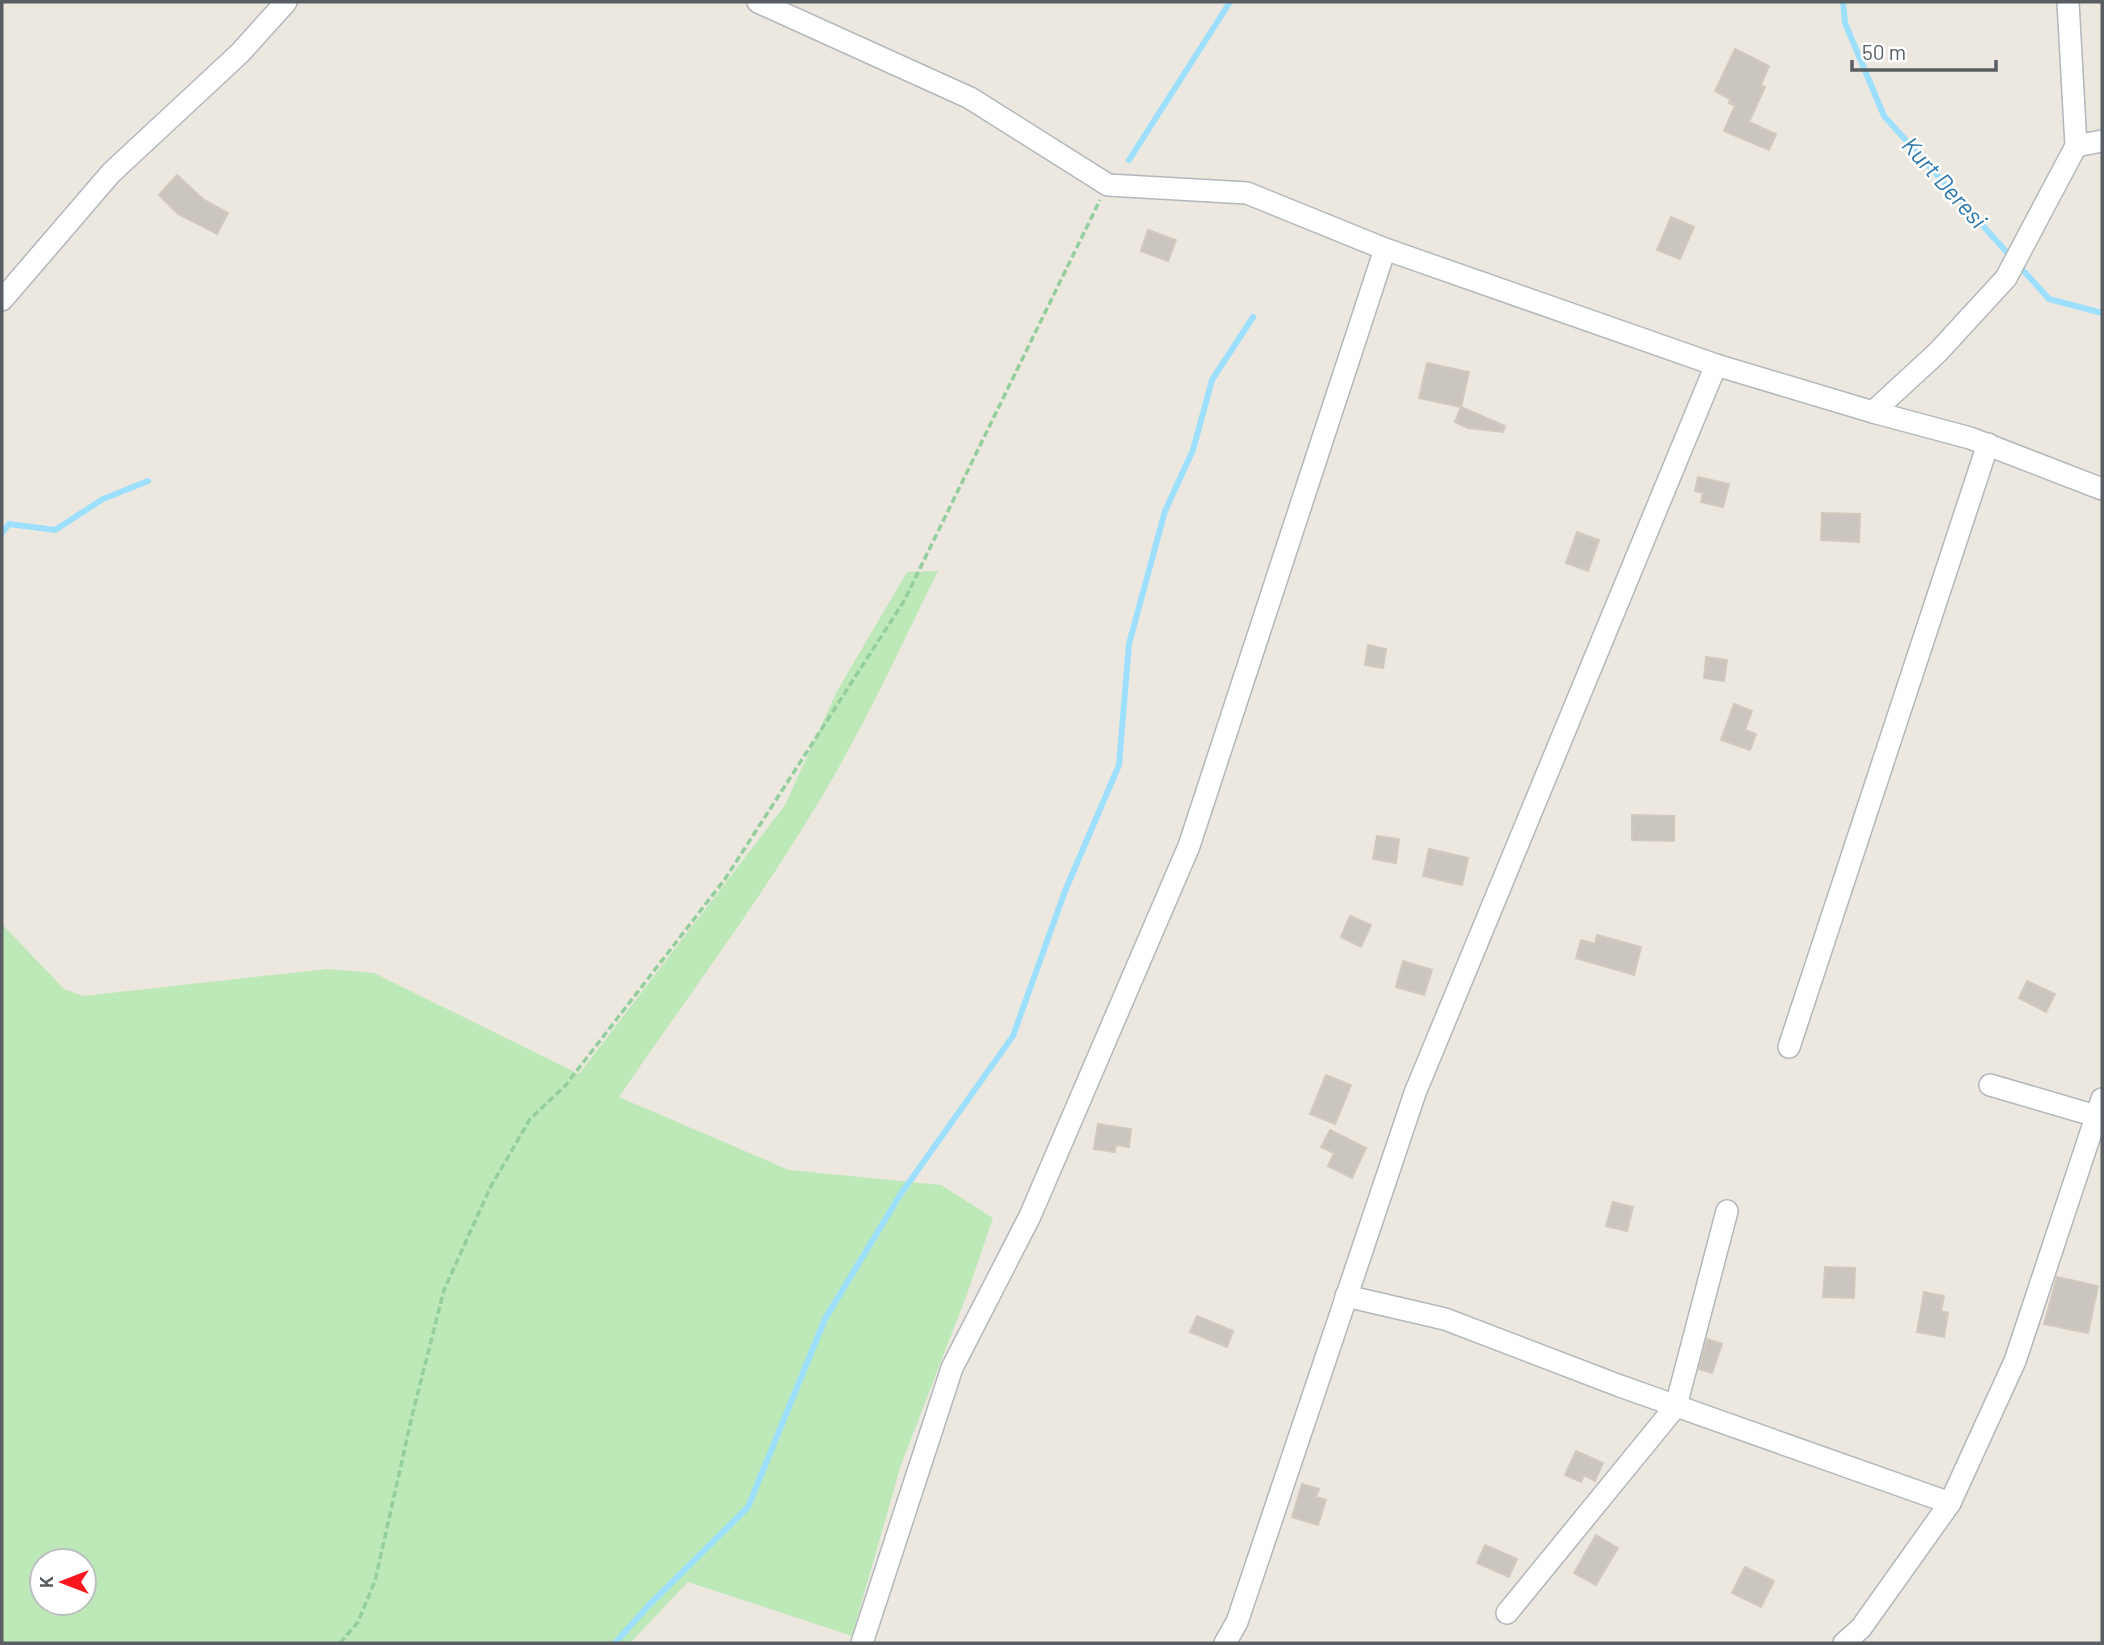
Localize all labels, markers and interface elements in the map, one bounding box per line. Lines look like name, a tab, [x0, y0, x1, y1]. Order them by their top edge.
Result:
scale bar	[1852, 28, 1996, 72]
text: 50 m	[1862, 39, 1906, 64]
water label: Kurt Deresi	[1896, 130, 1994, 234]
north arrow	[28, 1547, 98, 1617]
text: K	[34, 1576, 57, 1588]

